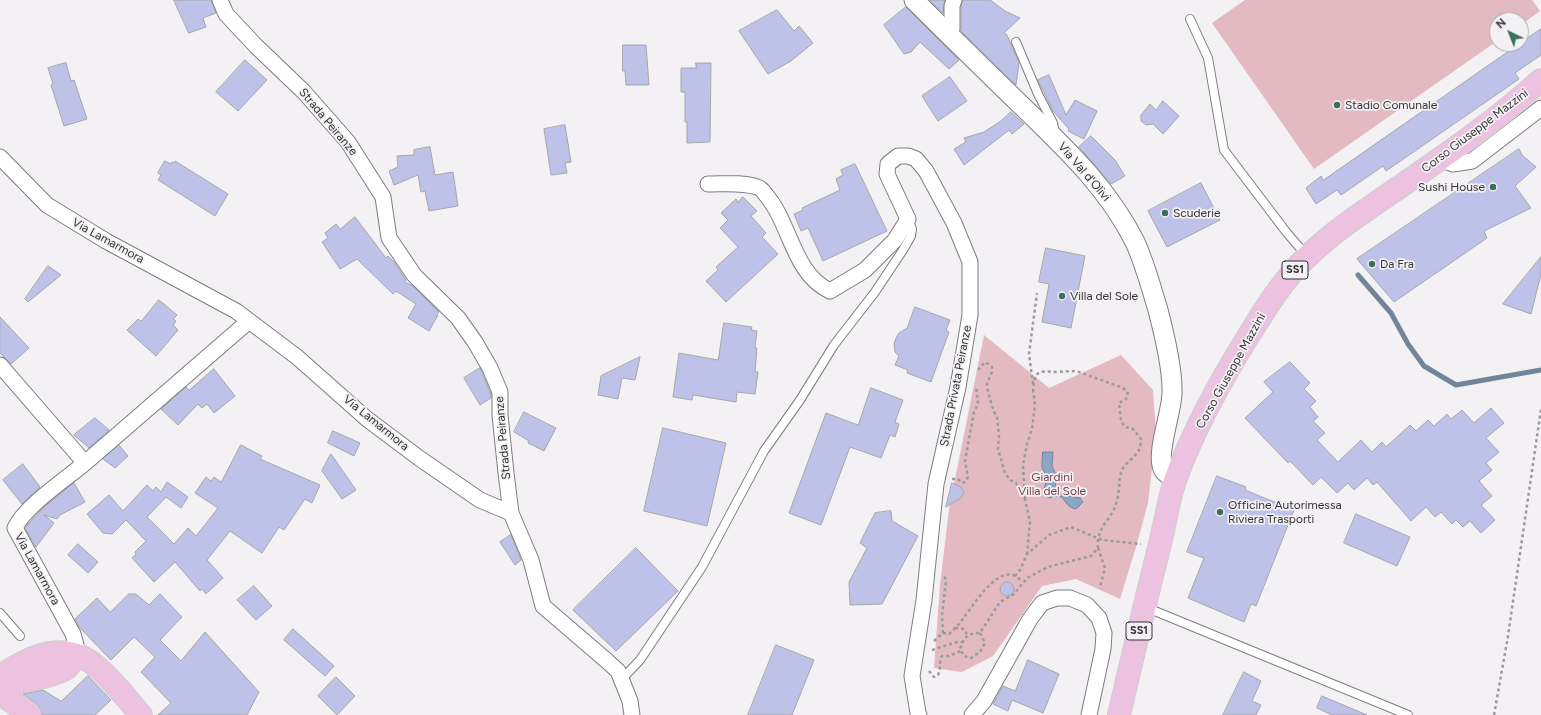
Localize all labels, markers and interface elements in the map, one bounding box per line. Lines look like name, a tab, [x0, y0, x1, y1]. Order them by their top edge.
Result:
north arrow	[1489, 12, 1529, 52]
text: N	[1494, 16, 1509, 31]
street label: Strada Peiranze	[296, 85, 360, 159]
street label: Corso Giuseppe Mazzini	[1419, 86, 1531, 176]
place label: Stadio Comunale	[1345, 98, 1437, 112]
marker: Stadio Comunale	[1332, 100, 1342, 110]
street label: Via Val d'Olivi	[1055, 140, 1113, 204]
place label: Sushi House	[1418, 180, 1485, 194]
marker: Sushi House	[1488, 182, 1498, 192]
place label: Scuderie	[1173, 206, 1221, 220]
marker: Scuderie	[1160, 208, 1170, 218]
street label: Via Lamarmora	[69, 215, 147, 267]
place label: Da Fra	[1380, 257, 1414, 271]
marker: Da Fra	[1367, 259, 1377, 269]
road number: SS1	[1282, 261, 1308, 279]
place label: Villa del Sole	[1070, 289, 1138, 303]
marker: Villa del Sole	[1057, 291, 1067, 301]
street label: Corso Giuseppe Mazzini	[1193, 311, 1269, 431]
street label: Strada Privata Peiranze	[937, 324, 975, 448]
street label: Via Lamarmora	[340, 392, 412, 454]
street label: Strada Peiranze	[492, 396, 514, 480]
park label: Giardini Villa del Sole	[1018, 470, 1086, 498]
place label: Officine Autorimessa Riviera Trasporti	[1228, 498, 1342, 526]
marker: Officine Autorimessa Riviera Trasporti	[1215, 507, 1225, 517]
street label: Via Lamarmora	[11, 530, 63, 608]
road number: SS1	[1126, 622, 1152, 640]

